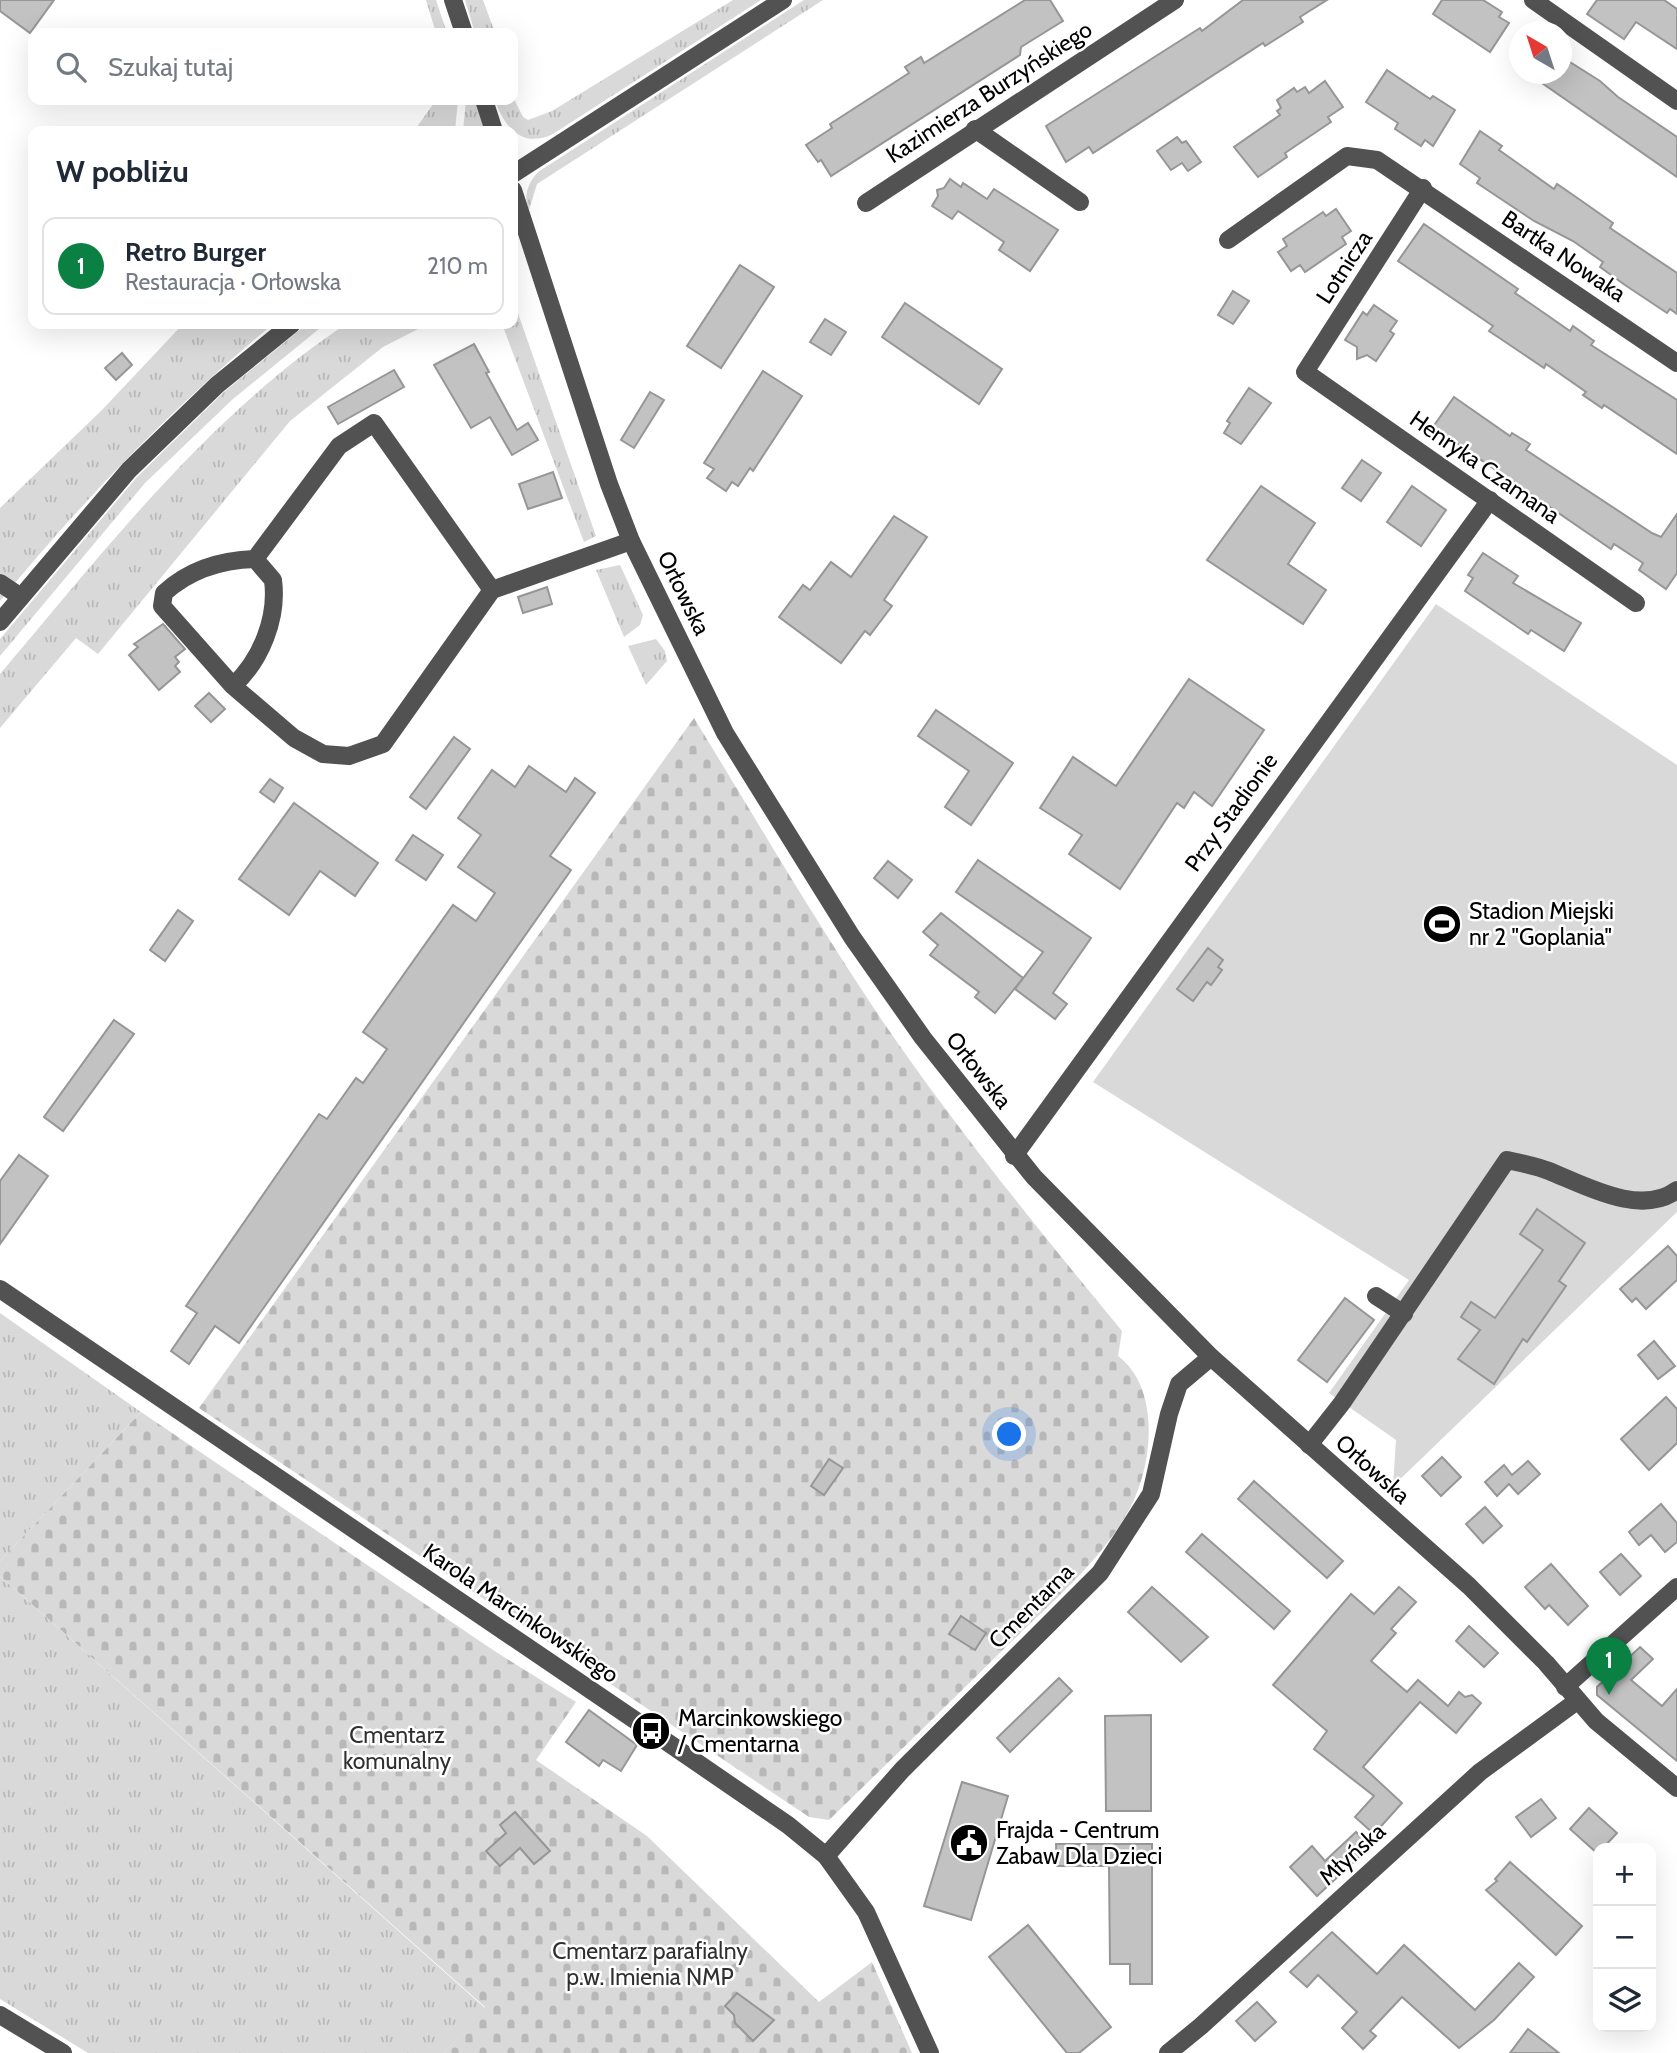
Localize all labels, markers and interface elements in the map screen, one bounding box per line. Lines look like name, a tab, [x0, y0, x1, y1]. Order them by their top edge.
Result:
street label: Kazimierza Burzyńskiego	[881, 15, 1097, 169]
north arrow	[1509, 21, 1572, 84]
search box	[28, 28, 518, 105]
icon: search	[52, 48, 90, 86]
text: Szukaj tutaj	[108, 51, 233, 83]
text: W pobliżu	[56, 153, 189, 190]
street label: Bartka Nowaka	[1497, 204, 1631, 308]
street label: Lotnicza	[1310, 225, 1378, 309]
text: Retro Burger	[125, 236, 266, 268]
text: 1	[77, 252, 85, 280]
text: 210 m	[427, 252, 488, 280]
text: Restauracja · Orłowska	[125, 268, 341, 296]
street label: Henryka Czamana	[1404, 405, 1566, 529]
street label: Orłowska	[652, 546, 716, 640]
street label: Przy Stadionie	[1179, 747, 1283, 877]
place label: Stadion Miejski nr 2 "Goplania"	[1469, 897, 1614, 951]
sports icon: Stadion Miejski nr 2 "Goplania"	[1421, 903, 1463, 945]
street label: Orłowska	[940, 1026, 1018, 1114]
your location	[992, 1417, 1026, 1451]
street label: Orłowska	[1330, 1428, 1416, 1510]
street label: Karola Marcinkowskiego	[418, 1537, 624, 1689]
street label: Cmentarna	[983, 1558, 1079, 1654]
pin: 1	[1586, 1637, 1632, 1695]
place label: Marcinkowskiego / Cmentarna	[677, 1704, 842, 1758]
bus stop icon: Marcinkowskiego / Cmentarna	[630, 1710, 672, 1752]
park label: Cmentarz komunalny	[343, 1721, 451, 1775]
place label: Frajda - Centrum Zabaw Dla Dzieci	[996, 1816, 1162, 1870]
street label: Młyńska	[1313, 1817, 1391, 1891]
public building icon: Frajda - Centrum Zabaw Dla Dzieci	[948, 1822, 990, 1864]
map controls	[1593, 1843, 1656, 2032]
button: +	[1593, 1843, 1656, 1906]
button: −	[1593, 1906, 1656, 1969]
park label: Cmentarz parafialny p.w. Imienia NMP	[552, 1937, 748, 1991]
button: layers	[1593, 1969, 1656, 2032]

